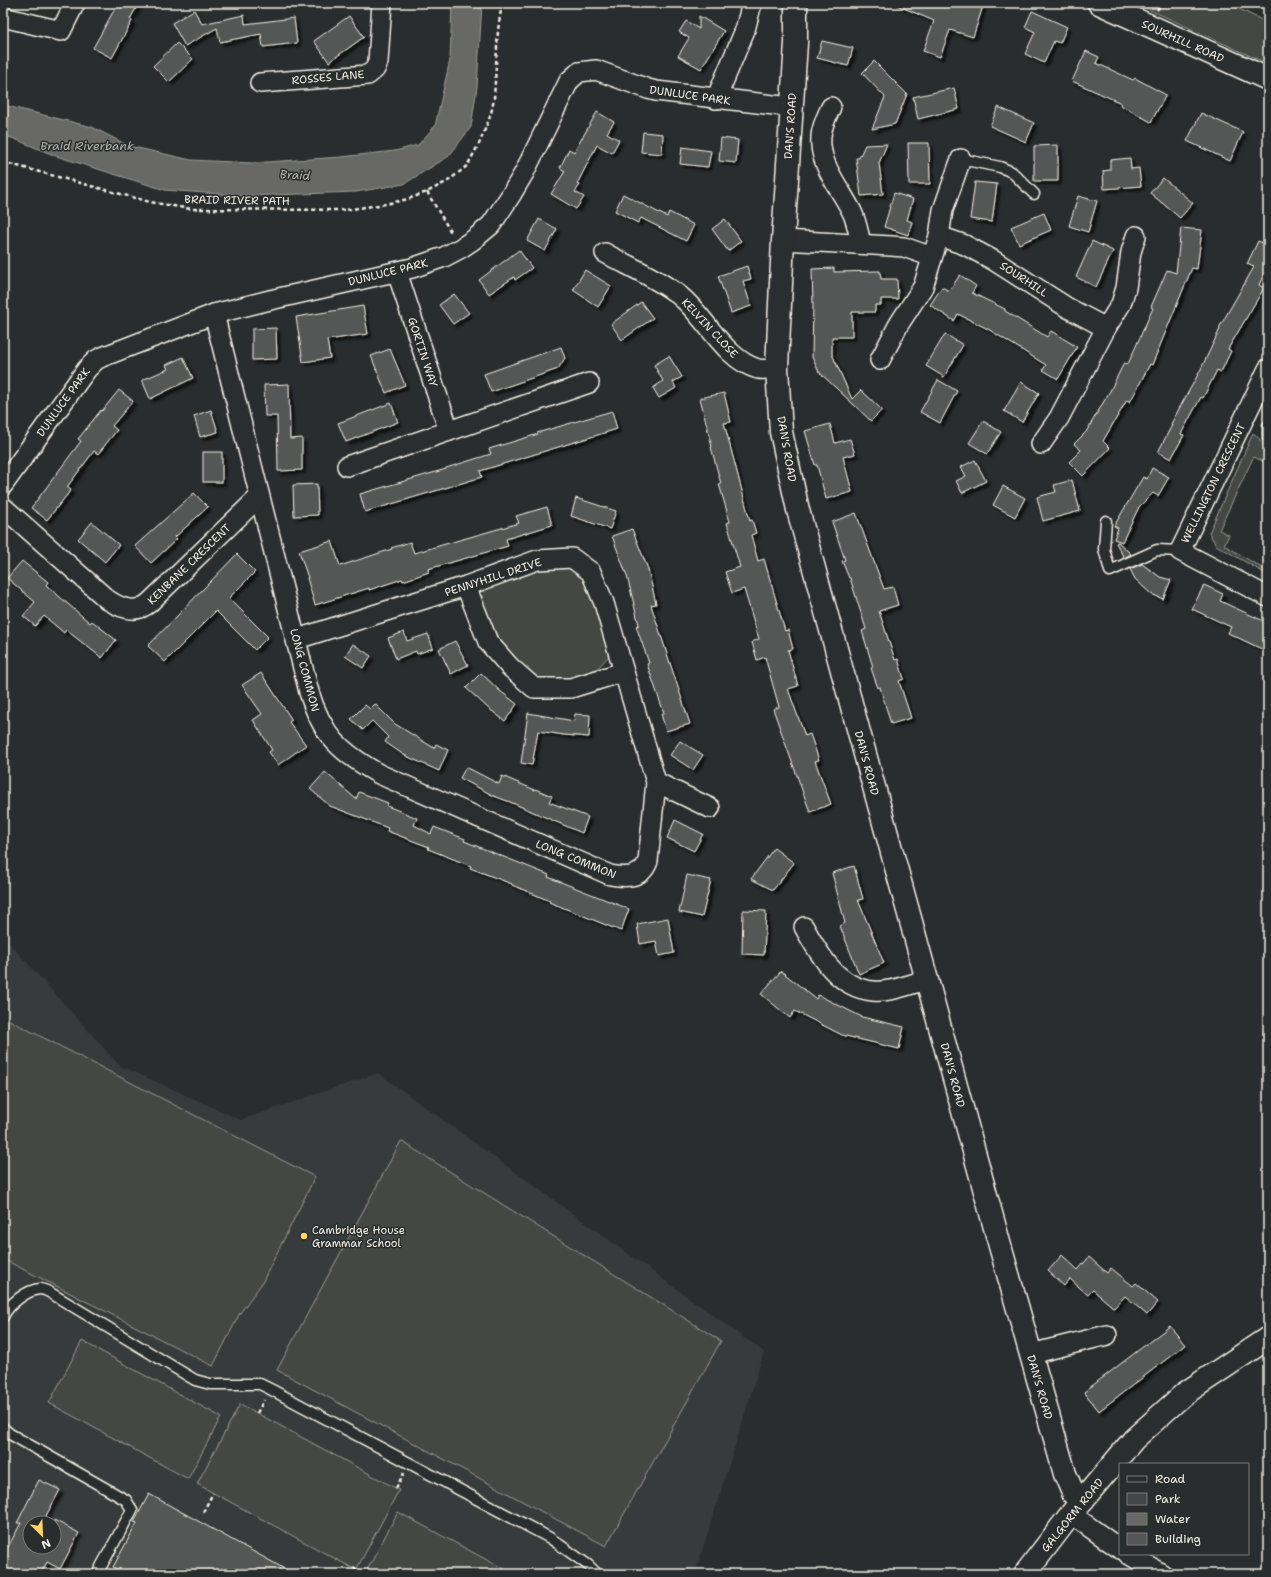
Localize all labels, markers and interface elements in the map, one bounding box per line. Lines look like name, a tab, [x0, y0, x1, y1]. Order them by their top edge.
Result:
street label: SOURHILL ROAD	[1139, 17, 1226, 66]
street label: ROSSES LANE	[291, 67, 365, 88]
street label: DUNLUCE PARK	[648, 82, 732, 109]
street label: DAN'S ROAD	[781, 92, 800, 160]
water label: Braid Riverbank	[40, 138, 134, 154]
water label: Braid	[279, 166, 311, 184]
street label: BRAID RIVER PATH	[184, 192, 290, 209]
street label: DUNLUCE PARK	[347, 255, 430, 290]
street label: SOURHILL	[997, 258, 1051, 301]
street label: KELVIN CLOSE	[678, 295, 741, 362]
street label: GORTIN WAY	[404, 315, 441, 389]
street label: DUNLUCE PARK	[33, 365, 94, 440]
street label: DAN'S ROAD	[773, 415, 800, 483]
street label: WELLINGTON CRESCENT	[1178, 420, 1249, 546]
street label: KENBANE CRESCENT	[144, 520, 234, 608]
street label: PENNYHILL DRIVE	[443, 555, 544, 600]
street label: LONG COMMON	[286, 627, 323, 713]
street label: DAN'S ROAD	[851, 729, 882, 797]
street label: LONG COMMON	[533, 836, 618, 882]
street label: DAN'S ROAD	[937, 1041, 968, 1109]
place label: Cambridge House Grammar School	[312, 1223, 405, 1251]
marker: Cambridge House Grammar School	[299, 1231, 309, 1241]
street label: DAN'S ROAD	[1023, 1353, 1056, 1421]
legend	[1119, 1463, 1249, 1555]
text: Road	[1155, 1471, 1186, 1487]
street label: GALGORM ROAD	[1038, 1475, 1107, 1555]
text: Park	[1155, 1491, 1181, 1507]
text: Water	[1155, 1511, 1191, 1527]
north arrow	[22, 1515, 62, 1555]
text: Building	[1155, 1531, 1201, 1547]
text: N	[39, 1535, 53, 1552]

